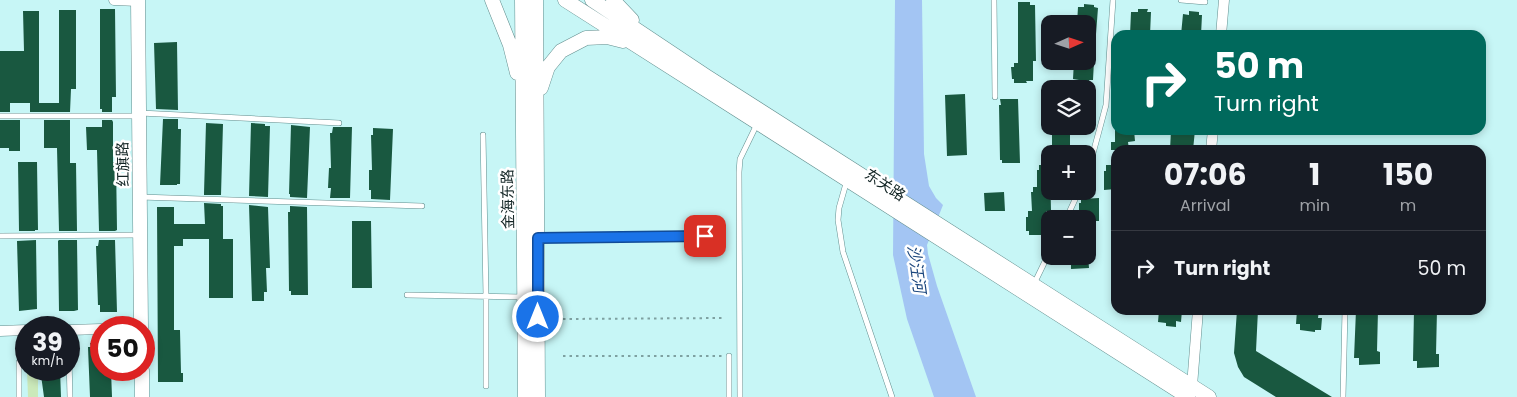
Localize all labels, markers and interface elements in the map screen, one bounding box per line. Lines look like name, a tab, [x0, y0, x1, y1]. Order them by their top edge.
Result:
north arrow	[1041, 15, 1096, 70]
map controls	[1041, 15, 1096, 265]
text: 50 m	[1214, 41, 1304, 90]
icon: right	[1131, 50, 1196, 115]
button: layers	[1041, 80, 1096, 135]
text: Turn right	[1214, 88, 1319, 119]
street label: 红旗路	[112, 141, 133, 187]
button: +	[1041, 145, 1096, 200]
text: 07:06	[1164, 153, 1247, 196]
text: 1	[1309, 153, 1320, 196]
text: 150	[1383, 153, 1433, 196]
street label: 东关路	[861, 164, 910, 206]
street label: 金海东路	[496, 169, 519, 229]
text: Arrival	[1180, 194, 1230, 217]
text: min	[1299, 194, 1330, 217]
text: m	[1400, 194, 1416, 217]
button: −	[1041, 210, 1096, 265]
pin	[684, 215, 726, 257]
icon: arrive	[691, 222, 719, 250]
water label: 沙汪河	[902, 244, 932, 297]
icon: right	[1131, 254, 1159, 282]
text: Turn right	[1174, 255, 1270, 282]
text: 50 m	[1417, 255, 1466, 282]
position arrow	[511, 290, 563, 342]
speed limit sign: 50	[90, 316, 155, 381]
text: 39	[32, 325, 63, 360]
text: km/h	[32, 352, 63, 369]

